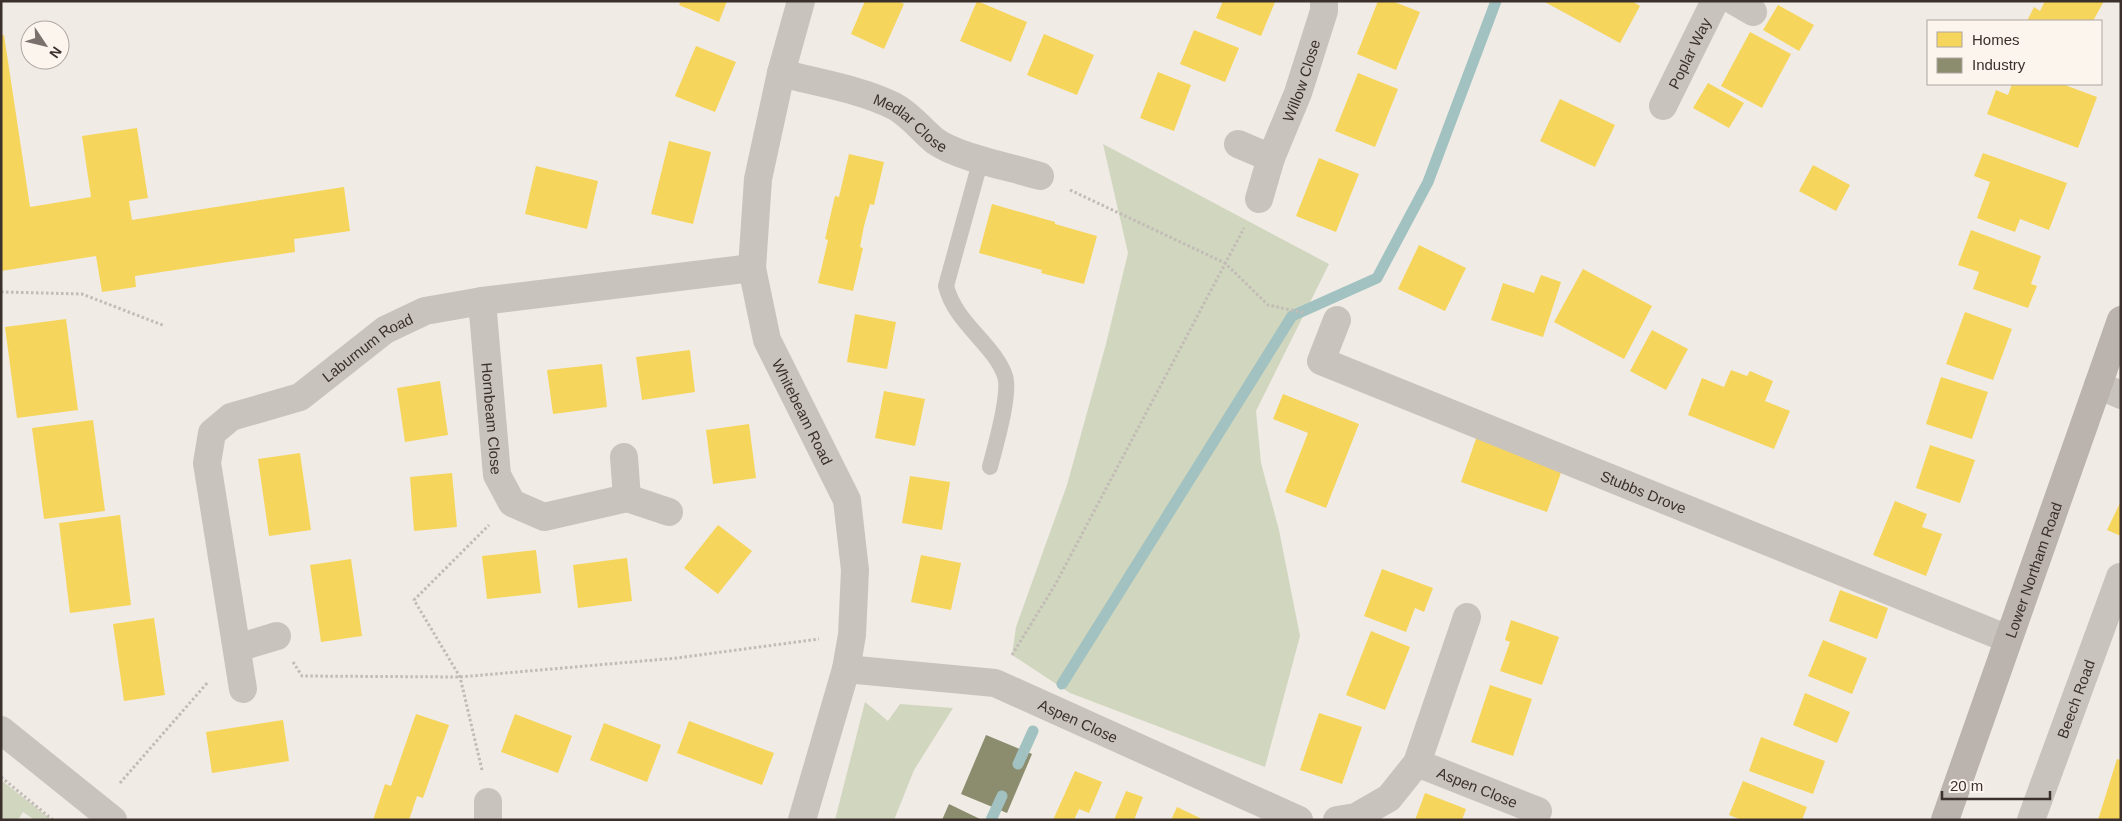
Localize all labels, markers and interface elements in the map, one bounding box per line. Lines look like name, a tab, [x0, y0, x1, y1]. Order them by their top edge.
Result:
street label: Poplar Way	[1664, 14, 1714, 91]
north arrow	[20, 20, 70, 70]
legend	[1927, 20, 2102, 85]
text: Homes	[1972, 31, 2020, 48]
street label: Willow Close	[1279, 37, 1323, 124]
text: N	[46, 44, 65, 61]
text: Industry	[1972, 56, 2026, 73]
street label: Medlar Close	[871, 90, 950, 155]
street label: Laburnum Road	[318, 310, 415, 385]
street label: Whitebeam Road	[769, 356, 836, 467]
street label: Hornbeam Close	[479, 362, 505, 475]
street label: Stubbs Drove	[1598, 467, 1689, 516]
street label: Lower Northam Road	[2001, 500, 2065, 640]
street label: Beech Road	[2053, 657, 2098, 741]
street label: Aspen Close	[1036, 695, 1121, 746]
street label: Aspen Close	[1435, 763, 1520, 811]
scale bar	[1942, 768, 2050, 800]
text: 20 m	[1950, 777, 1983, 794]

